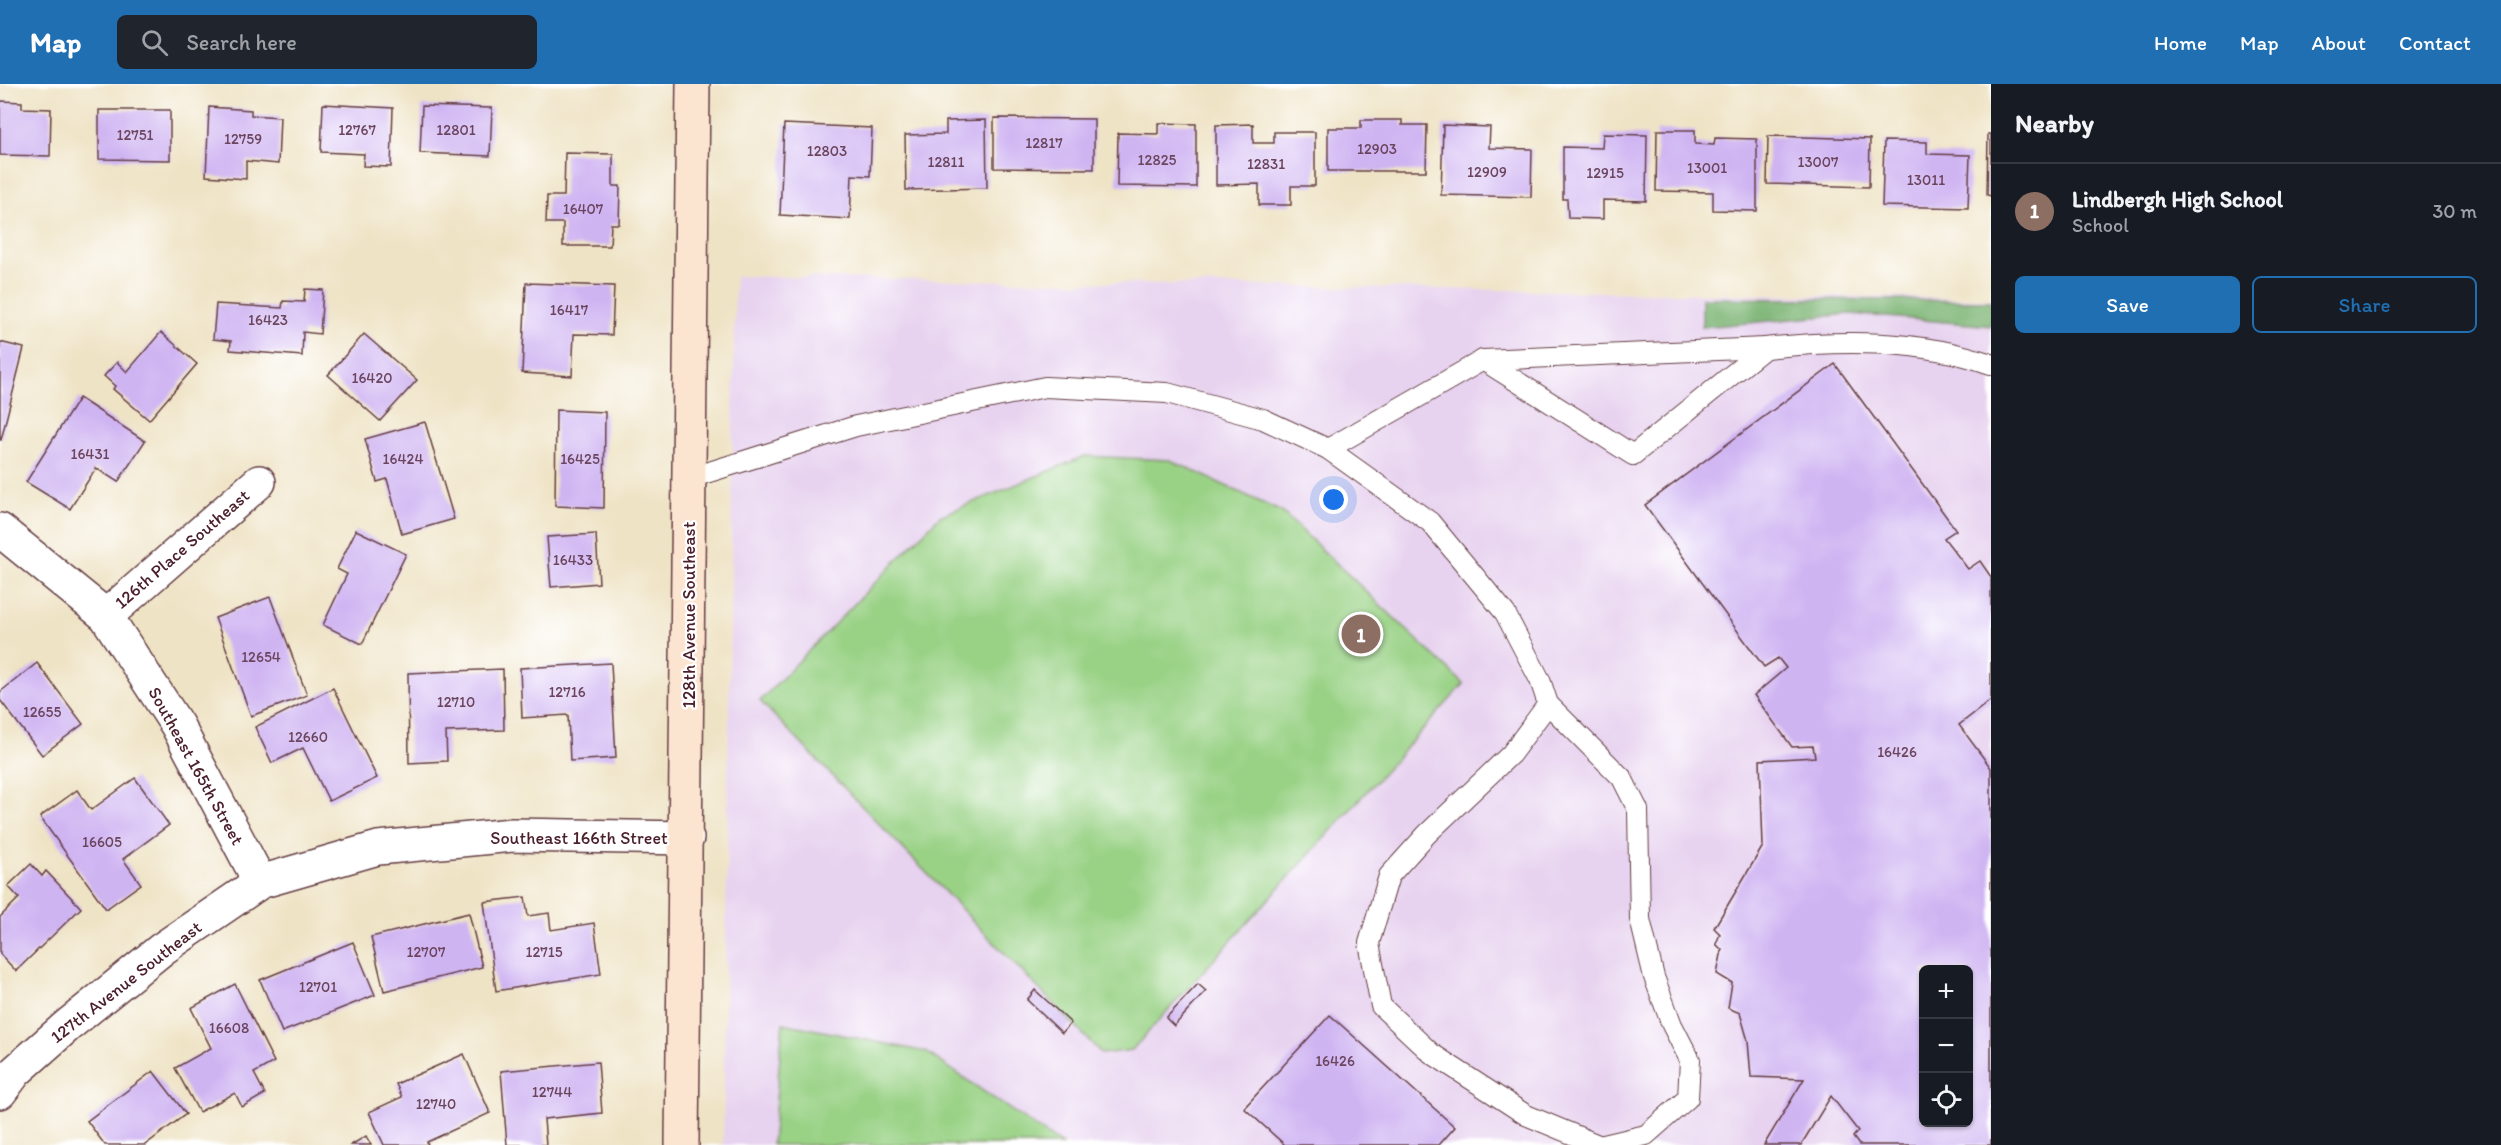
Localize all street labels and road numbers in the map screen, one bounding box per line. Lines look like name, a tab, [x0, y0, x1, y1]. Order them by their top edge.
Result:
street label: 126th Place Southeast	[110, 484, 254, 613]
street label: 128th Avenue Southeast	[678, 521, 700, 708]
street label: Southeast 165th Street	[143, 683, 249, 849]
street label: Southeast 166th Street	[490, 827, 668, 849]
street label: 127th Avenue Southeast	[46, 916, 206, 1048]

